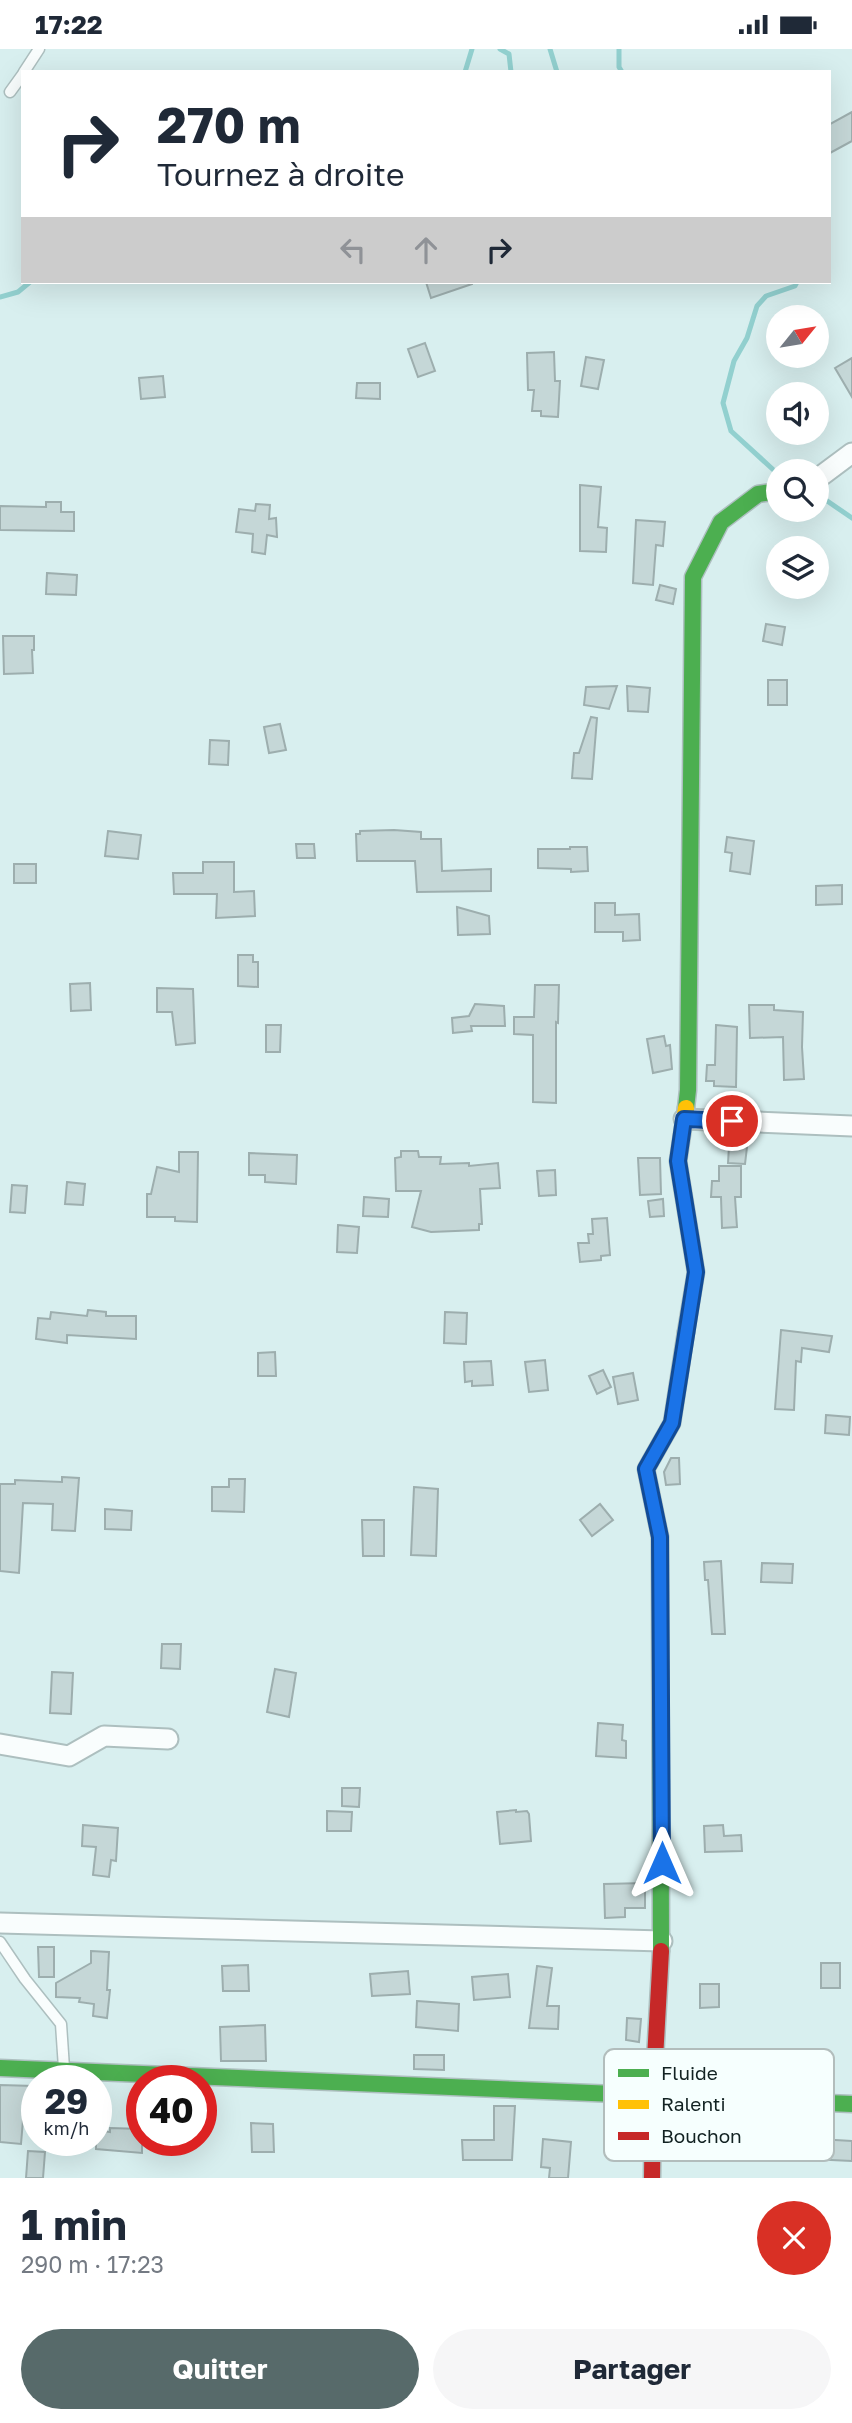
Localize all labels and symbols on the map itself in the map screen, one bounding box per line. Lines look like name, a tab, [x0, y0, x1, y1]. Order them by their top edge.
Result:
north arrow	[766, 305, 830, 367]
pin	[702, 1091, 762, 1151]
position arrow	[625, 1826, 699, 1900]
legend	[604, 2049, 834, 2161]
text: Fluide	[661, 2061, 718, 2084]
speed limit sign: 40	[126, 2065, 217, 2156]
text: Ralenti	[661, 2092, 726, 2115]
text: Bouchon	[661, 2124, 742, 2147]

